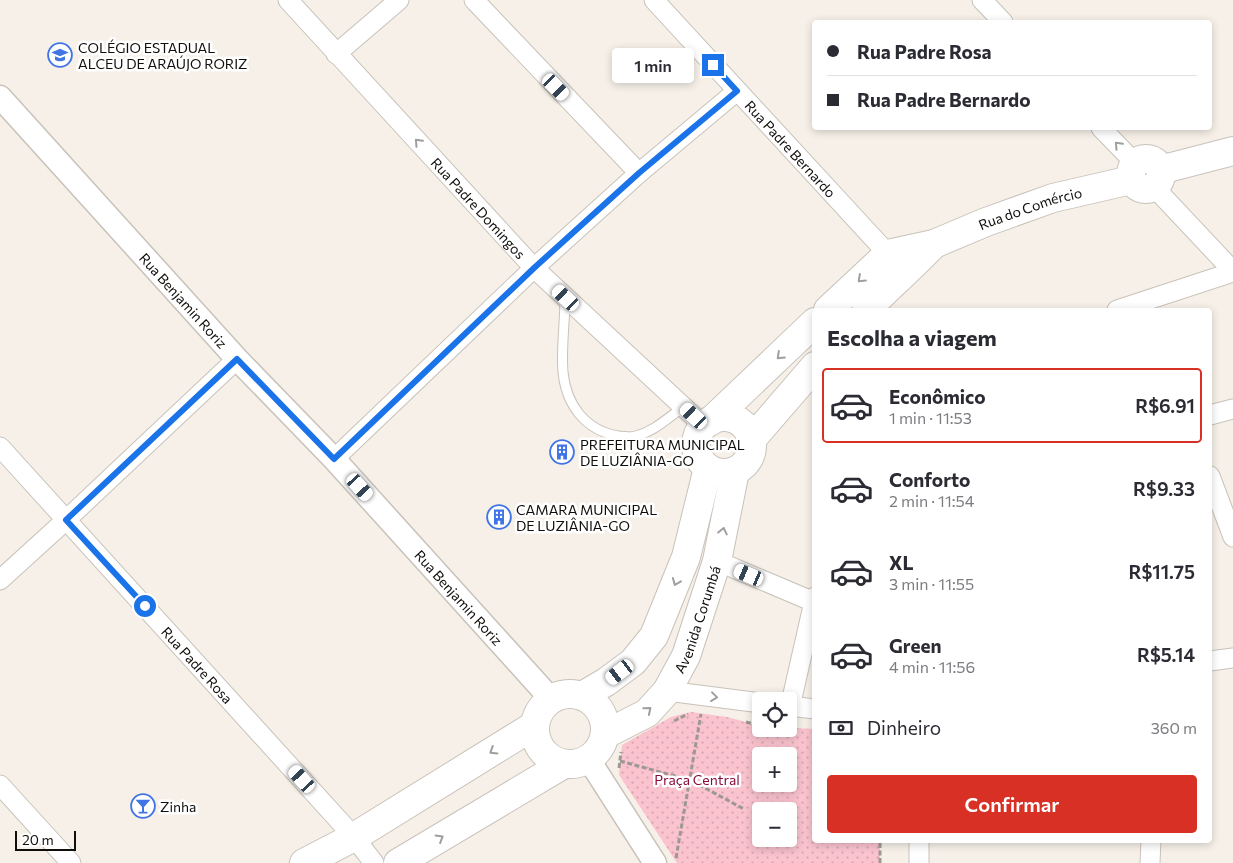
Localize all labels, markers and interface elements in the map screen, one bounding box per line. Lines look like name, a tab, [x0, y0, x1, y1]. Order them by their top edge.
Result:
place label: COLÉGIO ESTADUAL ALCEU DE ARAÚJO RORIZ	[78, 39, 248, 72]
text: Rua Padre Rosa	[857, 40, 992, 63]
school or university icon: COLÉGIO ESTADUAL ALCEU DE ARAÚJO RORIZ	[47, 42, 73, 68]
callout: 1 min	[613, 48, 696, 82]
route end	[702, 54, 724, 76]
text: 1 min	[634, 56, 672, 75]
car	[540, 71, 571, 103]
text: Rua Padre Bernardo	[857, 88, 1031, 111]
street label: Rua Padre Bernardo	[742, 96, 840, 201]
one-way arrow	[415, 139, 424, 148]
one-way arrow	[1115, 142, 1124, 151]
street label: Rua Padre Domingos	[428, 154, 529, 262]
street label: Rua do Comércio	[976, 183, 1083, 233]
street label: Rua Benjamin Roriz	[136, 249, 231, 351]
one-way arrow	[858, 273, 867, 282]
car	[549, 282, 582, 314]
text: Escolha a viagem	[827, 324, 997, 351]
one-way arrow	[776, 350, 785, 359]
icon: car	[829, 383, 874, 428]
text: Econômico	[889, 385, 986, 408]
text: R$6.91	[1135, 394, 1195, 417]
car	[677, 400, 710, 432]
text: 1 min · 11:53	[889, 408, 972, 427]
place label: PREFEITURA MUNICIPAL DE LUZIÂNIA-GO	[580, 436, 745, 469]
building icon: PREFEITURA MUNICIPAL DE LUZIÂNIA-GO	[549, 439, 575, 465]
icon: car	[829, 466, 874, 511]
text: Conforto	[889, 468, 970, 491]
car	[344, 471, 375, 503]
text: R$9.33	[1133, 477, 1195, 500]
text: 2 min · 11:54	[889, 491, 974, 510]
place label: CAMARA MUNICIPAL DE LUZIÂNIA-GO	[516, 501, 657, 534]
building icon: CAMARA MUNICIPAL DE LUZIÂNIA-GO	[486, 504, 512, 530]
one-way arrow	[717, 527, 727, 535]
street label: Rua Benjamin Roriz	[412, 546, 506, 648]
icon: car	[829, 549, 874, 594]
text: XL	[889, 551, 914, 574]
text: R$11.75	[1128, 560, 1195, 583]
car	[732, 562, 765, 588]
street label: Avenida Corumbá	[670, 563, 723, 676]
text: 3 min · 11:55	[889, 574, 974, 593]
one-way arrow	[672, 577, 682, 586]
route start	[134, 595, 156, 617]
street label: Rua Padre Rosa	[158, 623, 237, 707]
icon: car	[829, 632, 874, 677]
text: Green	[889, 634, 941, 657]
text: R$5.14	[1137, 643, 1195, 666]
car	[603, 657, 636, 687]
text: 4 min · 11:56	[889, 657, 975, 676]
one-way arrow	[711, 691, 719, 702]
map controls	[752, 692, 797, 847]
button: locate	[752, 692, 797, 737]
one-way arrow	[642, 707, 651, 716]
icon: cash	[827, 714, 855, 742]
text: Dinheiro	[867, 716, 941, 739]
text: 360 m	[1151, 718, 1197, 737]
one-way arrow	[490, 744, 499, 754]
button: +	[752, 747, 797, 792]
car	[286, 763, 317, 795]
park label: Praça Central	[654, 771, 740, 788]
button: Confirmar	[827, 775, 1197, 833]
bar icon: Zinha	[130, 793, 156, 819]
place label: Zinha	[160, 798, 196, 815]
button: −	[752, 802, 797, 847]
scale bar	[15, 828, 76, 851]
text: 20 m	[22, 831, 54, 848]
one-way arrow	[435, 834, 444, 844]

